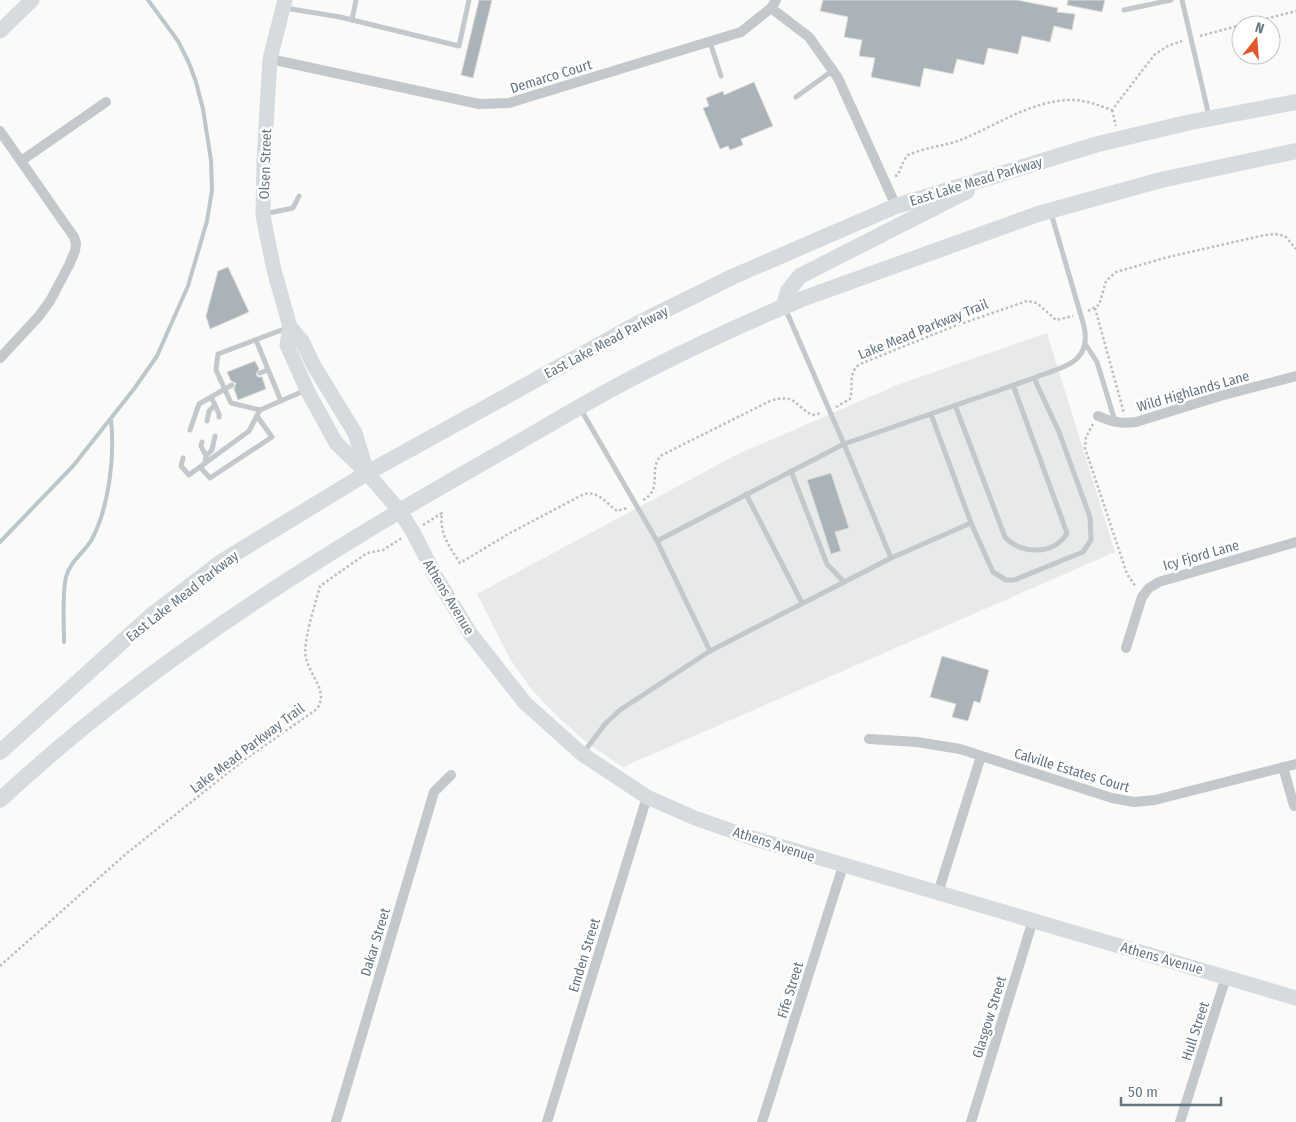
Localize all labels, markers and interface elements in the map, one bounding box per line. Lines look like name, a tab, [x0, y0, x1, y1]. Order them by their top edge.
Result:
north arrow	[1231, 15, 1281, 65]
text: N	[1253, 19, 1266, 37]
street label: Demarco Court	[508, 56, 594, 97]
street label: Olsen Street	[256, 128, 275, 200]
street label: East Lake Mead Parkway	[908, 153, 1045, 210]
street label: Lake Mead Parkway Trail	[856, 296, 991, 363]
street label: East Lake Mead Parkway	[541, 302, 672, 382]
street label: Wild Highlands Lane	[1135, 367, 1251, 416]
street label: Icy Fjord Lane	[1161, 536, 1241, 574]
street label: East Lake Mead Parkway	[123, 547, 242, 645]
street label: Athens Avenue	[419, 556, 478, 638]
street label: Lake Mead Parkway Trail	[187, 700, 308, 797]
street label: Calville Estates Court	[1012, 745, 1132, 796]
street label: Athens Avenue	[731, 823, 817, 866]
street label: Dakar Street	[357, 905, 394, 978]
street label: Emden Street	[565, 916, 604, 994]
street label: Athens Avenue	[1119, 939, 1205, 978]
street label: Fife Street	[774, 960, 807, 1020]
street label: Glasgow Street	[969, 974, 1010, 1060]
street label: Hull Street	[1178, 999, 1213, 1063]
scale bar	[1121, 1074, 1221, 1106]
text: 50 m	[1128, 1083, 1158, 1101]

